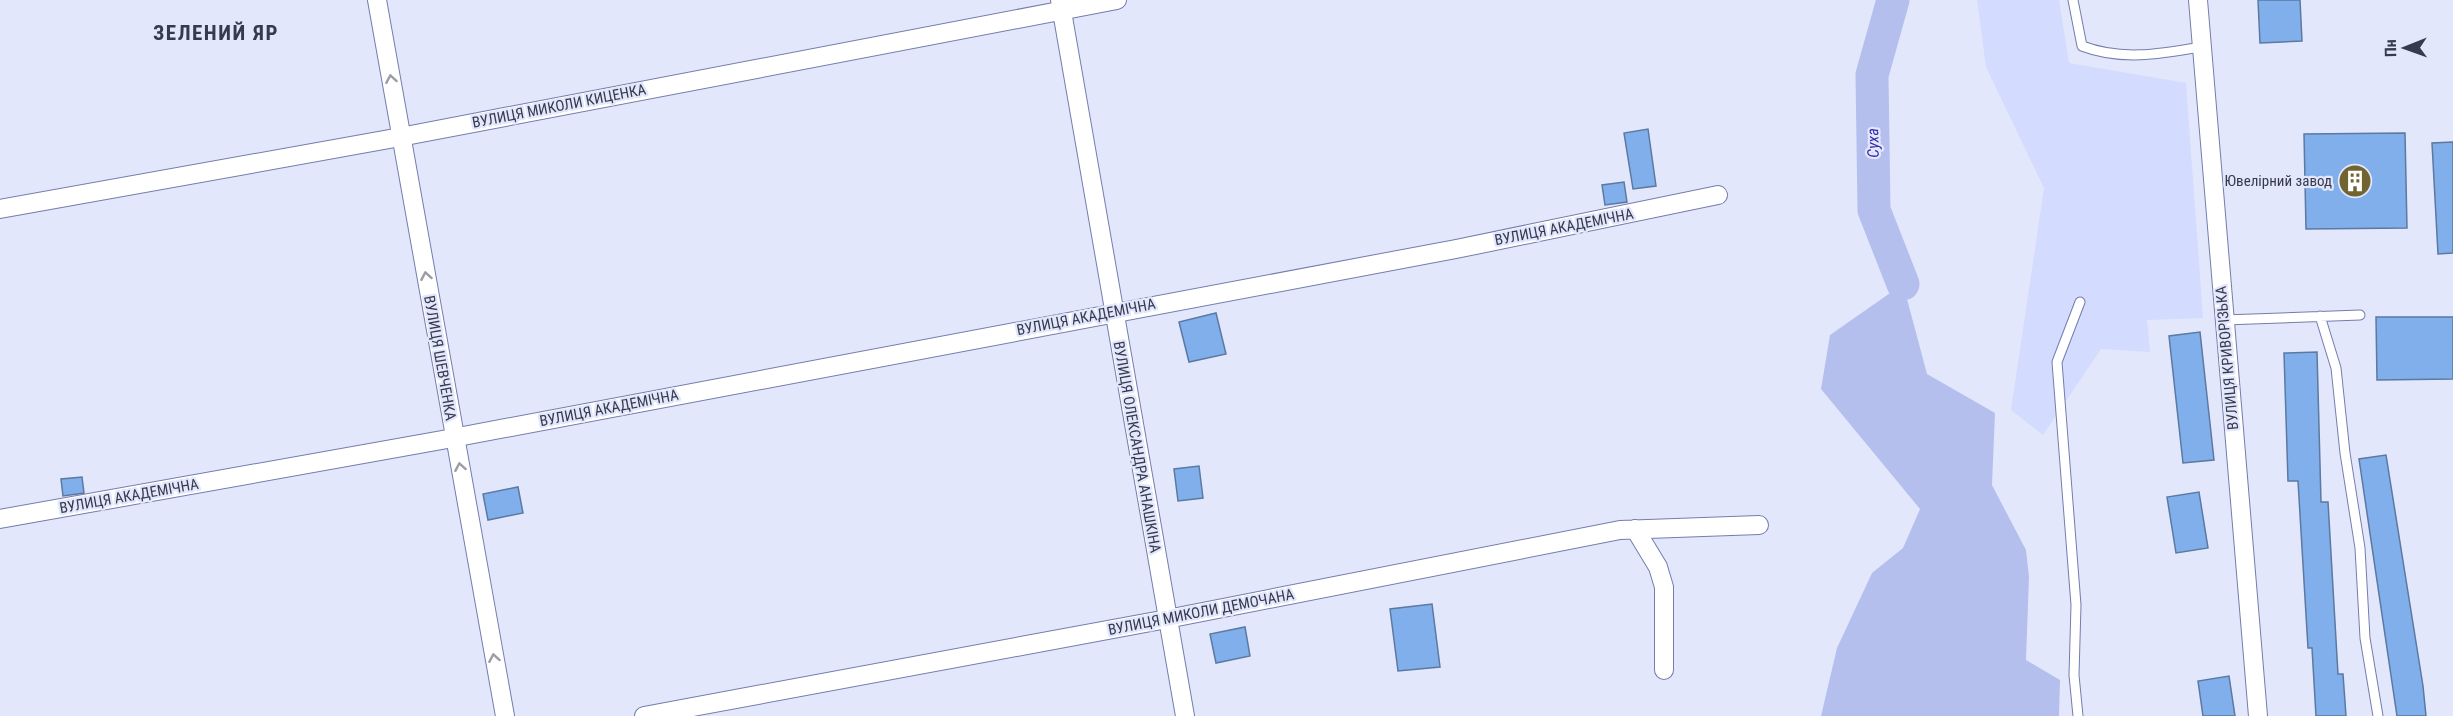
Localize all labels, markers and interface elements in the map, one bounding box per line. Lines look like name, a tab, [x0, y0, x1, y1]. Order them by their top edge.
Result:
north arrow	[2375, 18, 2435, 78]
district label: ЗЕЛЕНИЙ ЯР	[153, 21, 279, 45]
text: Пн	[2381, 39, 2400, 57]
one-way arrow	[385, 74, 397, 83]
street label: ВУЛИЦЯ МИКОЛИ КИЦЕНКА	[471, 80, 648, 132]
water label: Суха	[1863, 128, 1883, 158]
building icon: Ювелірний завод	[2337, 163, 2373, 199]
place label: Ювелірний завод	[2225, 172, 2332, 190]
street label: ВУЛИЦЯ АКАДЕМІЧНА	[1493, 205, 1635, 249]
one-way arrow	[420, 272, 432, 281]
street label: ВУЛИЦЯ КРИВОРІЗЬКА	[2212, 285, 2242, 431]
street label: ВУЛИЦЯ ШЕВЧЕНКА	[420, 294, 460, 422]
street label: ВУЛИЦЯ АКАДЕМІЧНА	[1015, 295, 1157, 339]
street label: ВУЛИЦЯ ОЛЕКСАНДРА АНАШКІНА	[1109, 340, 1165, 555]
street label: ВУЛИЦЯ АКАДЕМІЧНА	[538, 386, 680, 430]
one-way arrow	[454, 462, 467, 472]
street label: ВУЛИЦЯ АКАДЕМІЧНА	[58, 475, 200, 517]
street label: ВУЛИЦЯ МИКОЛИ ДЕМОЧАНА	[1106, 585, 1296, 639]
one-way arrow	[489, 654, 501, 663]

